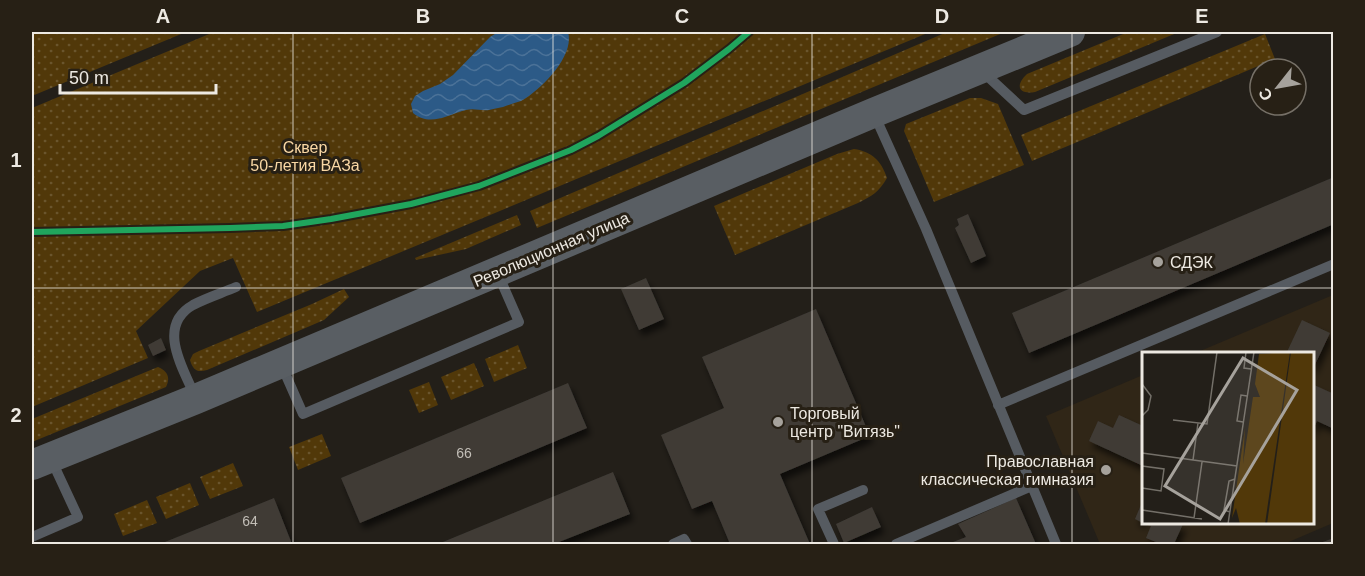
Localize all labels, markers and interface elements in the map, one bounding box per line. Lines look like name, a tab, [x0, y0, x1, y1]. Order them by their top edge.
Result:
text: A	[156, 5, 170, 27]
text: B	[416, 5, 430, 27]
text: C	[675, 5, 689, 27]
text: D	[935, 5, 949, 27]
text: E	[1195, 5, 1209, 27]
scale bar	[60, 57, 216, 95]
north arrow	[1248, 57, 1308, 117]
text: 50 m	[69, 68, 109, 88]
text: С	[1255, 85, 1276, 104]
park label: Сквер 50-летия ВАЗа	[250, 139, 360, 174]
text: 1	[10, 149, 22, 171]
street label: Революционная улица	[471, 209, 632, 290]
place label: СДЭК	[1170, 254, 1214, 271]
marker: СДЭК	[1151, 255, 1165, 269]
inset map	[1142, 352, 1314, 525]
text: 2	[10, 404, 22, 426]
place label: Торговый центр "Витязь"	[790, 405, 900, 440]
marker: Торговый центр "Витязь"	[771, 415, 785, 429]
house number: 66	[456, 445, 472, 461]
place label: Православная классическая гимназия	[921, 453, 1094, 488]
marker: Православная классическая гимназия	[1099, 463, 1113, 477]
house number: 64	[242, 513, 258, 529]

